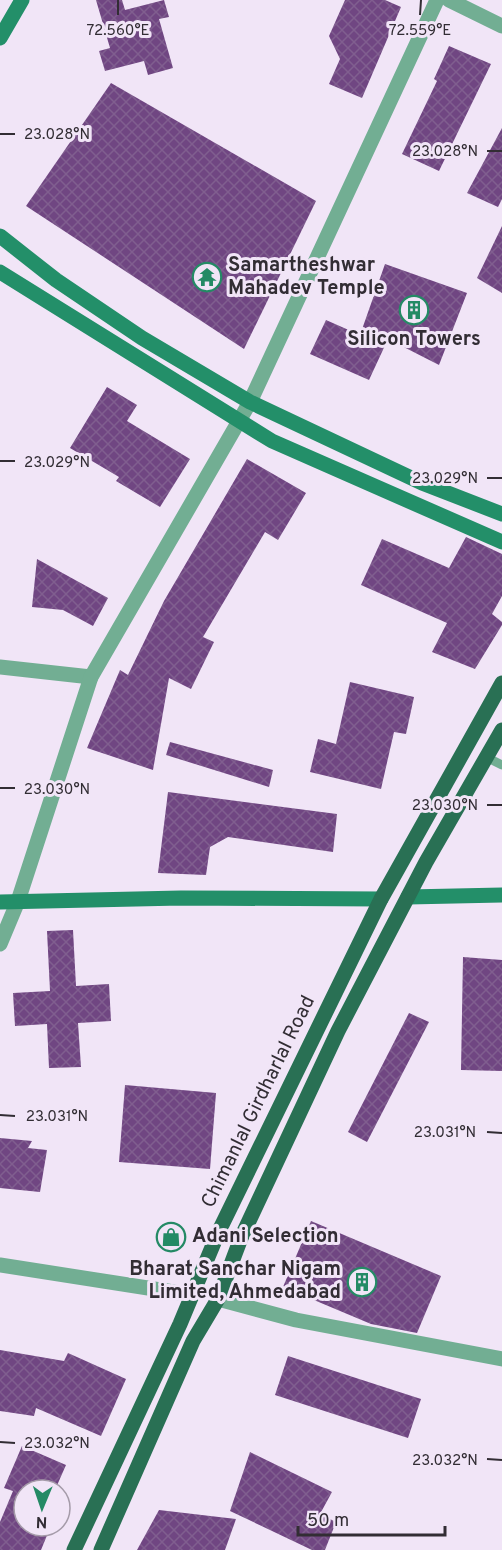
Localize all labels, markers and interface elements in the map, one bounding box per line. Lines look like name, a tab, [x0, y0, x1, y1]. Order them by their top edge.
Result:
text: 72.560°E	[86, 22, 150, 41]
text: 72.559°E	[389, 22, 451, 41]
text: 23.028°N	[24, 126, 90, 145]
text: 23.028°N	[412, 143, 478, 162]
place label: Samartheshwar Mahadev Temple	[228, 253, 385, 302]
temple icon: Samartheshwar Mahadev Temple	[191, 261, 223, 293]
building icon: Silicon Towers	[398, 294, 430, 326]
place label: Silicon Towers	[347, 327, 481, 353]
text: 23.029°N	[24, 454, 90, 473]
text: 23.029°N	[412, 470, 478, 489]
text: 23.030°N	[24, 781, 90, 800]
text: 23.030°N	[412, 797, 478, 816]
street label: Chimanlal Girdharlal Road	[196, 991, 322, 1213]
text: 23.031°N	[26, 1108, 88, 1127]
text: 23.031°N	[414, 1124, 476, 1143]
shop icon: Adani Selection	[155, 1221, 187, 1253]
place label: Adani Selection	[192, 1224, 339, 1250]
place label: Bharat Sanchar Nigam Limited, Ahmedabad	[129, 1257, 341, 1306]
building icon: Bharat Sanchar Nigam Limited, Ahmedabad	[346, 1266, 378, 1298]
text: 23.032°N	[24, 1435, 90, 1454]
text: 23.032°N	[412, 1452, 478, 1471]
north arrow	[12, 1478, 72, 1538]
scale bar	[298, 1499, 445, 1537]
text: 50 m	[307, 1510, 349, 1533]
text: N	[35, 1511, 48, 1531]

